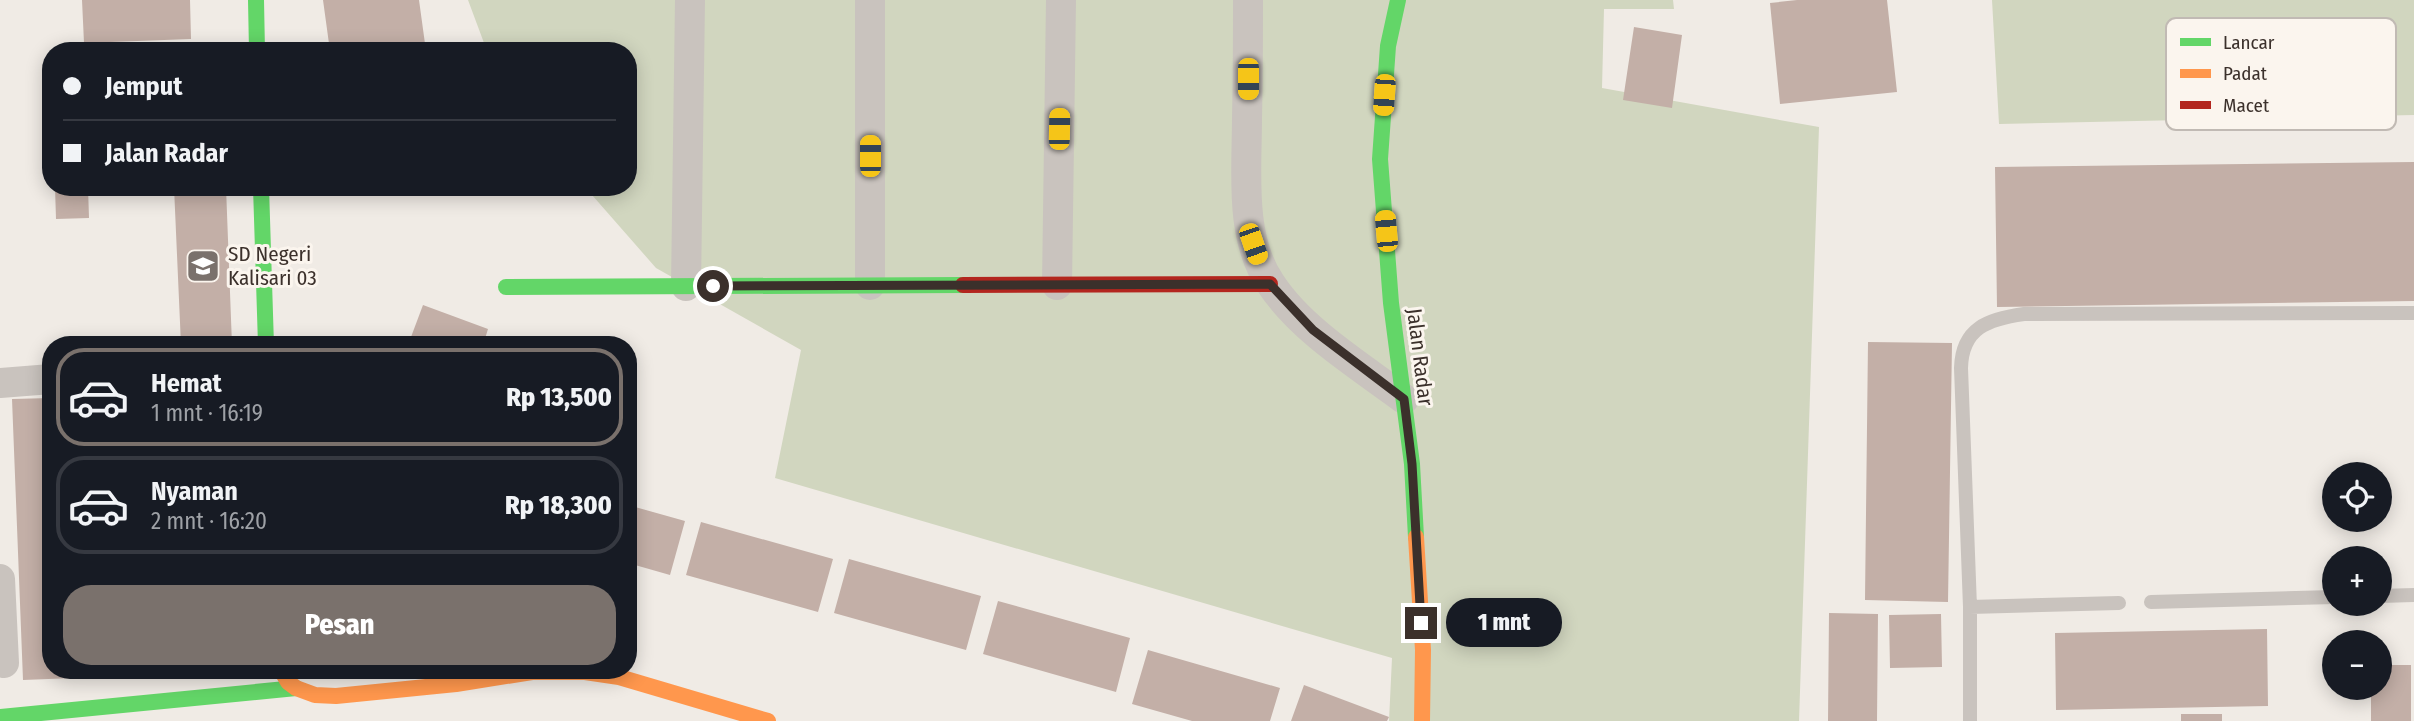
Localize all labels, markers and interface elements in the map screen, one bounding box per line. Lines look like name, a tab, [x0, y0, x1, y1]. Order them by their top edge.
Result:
legend	[2166, 18, 2396, 130]
text: Lancar	[2223, 31, 2275, 54]
car	[1238, 58, 1259, 100]
text: Padat	[2223, 62, 2268, 85]
text: Jemput	[105, 71, 182, 102]
car	[1373, 73, 1396, 117]
text: Macet	[2223, 94, 2270, 117]
car	[1049, 108, 1070, 150]
car	[860, 135, 881, 177]
text: Jalan Radar	[105, 138, 228, 169]
car	[1374, 209, 1399, 253]
car	[1237, 221, 1270, 267]
place label: SD Negeri Kalisari 03	[228, 241, 317, 291]
school or university icon: SD Negeri Kalisari 03	[184, 247, 222, 285]
route start	[697, 270, 729, 302]
street label: Jalan Radar	[1401, 307, 1439, 408]
icon: car	[67, 366, 130, 429]
text: Hemat	[151, 368, 222, 399]
text: Rp 13,500	[506, 382, 612, 413]
text: 1 mnt · 16:19	[151, 399, 263, 427]
map controls	[2322, 462, 2392, 700]
button: locate	[2322, 462, 2392, 532]
icon: car	[67, 474, 130, 537]
text: Nyaman	[151, 476, 238, 507]
text: Rp 18,300	[505, 490, 612, 521]
text: 2 mnt · 16:20	[151, 507, 267, 535]
button: +	[2322, 546, 2392, 616]
button: Pesan	[63, 585, 616, 665]
callout: 1 mnt	[1446, 598, 1561, 648]
route end	[1405, 607, 1437, 639]
text: 1 mnt	[1478, 608, 1530, 636]
button: −	[2322, 630, 2392, 700]

